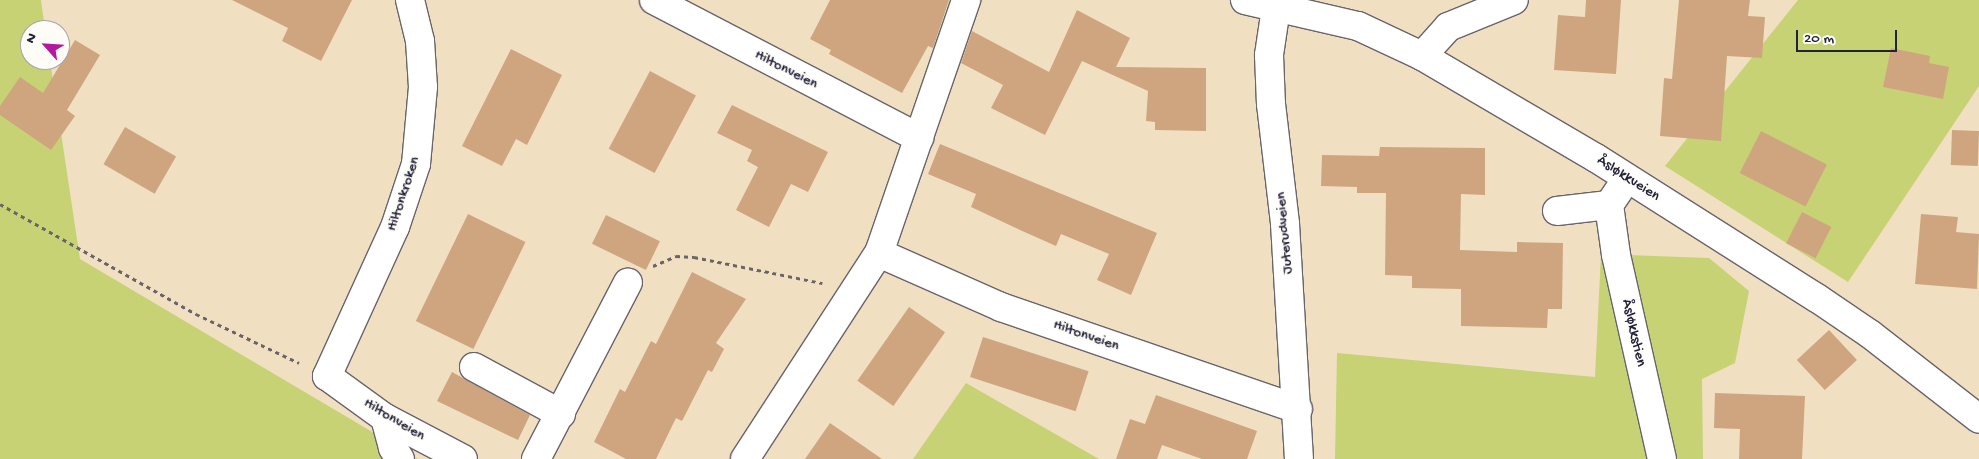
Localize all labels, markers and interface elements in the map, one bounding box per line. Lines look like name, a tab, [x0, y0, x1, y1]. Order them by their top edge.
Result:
north arrow	[20, 20, 70, 70]
scale bar	[1799, 20, 1900, 52]
text: 20 m	[1804, 30, 1834, 48]
text: N	[22, 31, 42, 46]
street label: Hiltonveien	[751, 46, 821, 94]
street label: Åsløkkveien	[1593, 152, 1663, 206]
street label: Hiltonkroken	[383, 154, 425, 234]
street label: Juterudveien	[1272, 191, 1298, 275]
street label: Åsløkkstien	[1617, 298, 1649, 368]
street label: Hiltonveien	[1051, 316, 1121, 356]
street label: Hiltonveien	[360, 395, 428, 445]

